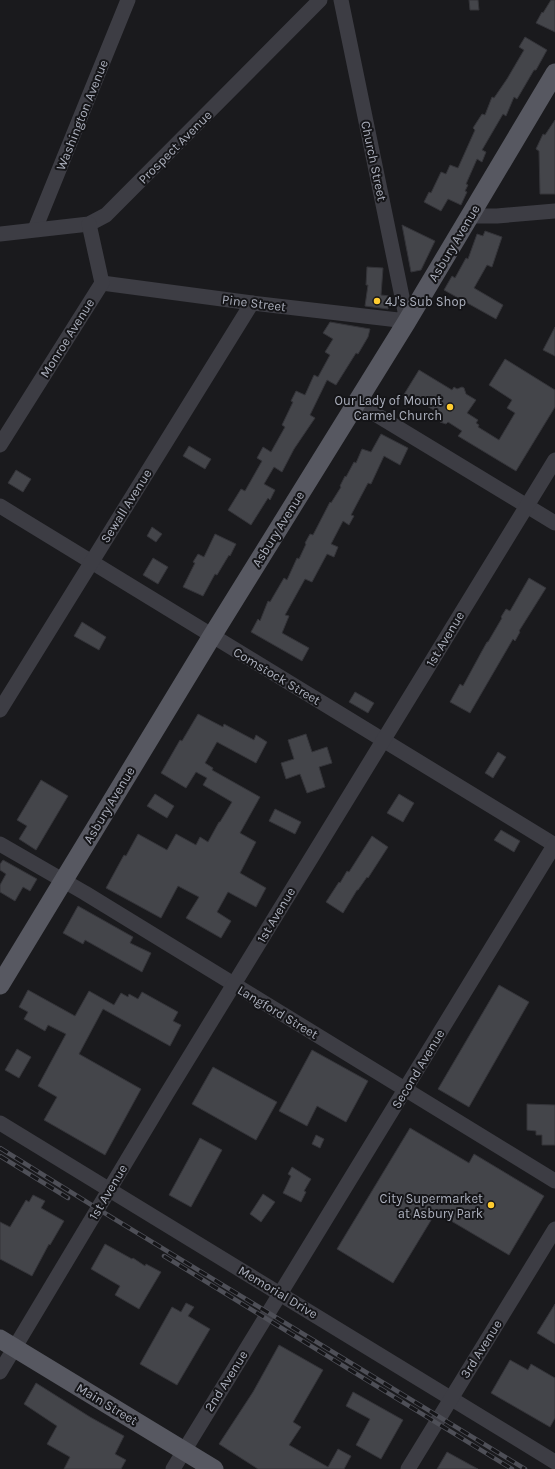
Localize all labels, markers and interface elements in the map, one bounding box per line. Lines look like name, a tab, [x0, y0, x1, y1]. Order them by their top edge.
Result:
street label: Washington Avenue	[53, 57, 111, 172]
street label: Prospect Avenue	[135, 107, 215, 187]
street label: Church Street	[358, 119, 390, 203]
street label: Asbury Avenue	[425, 202, 483, 284]
street label: Pine Street	[221, 292, 287, 314]
place label: 4J's Sub Shop	[385, 294, 466, 309]
street label: Monroe Avenue	[37, 295, 97, 380]
marker: 4J's Sub Shop	[372, 296, 382, 306]
place label: Our Lady of Mount Carmel Church	[335, 393, 442, 423]
marker: Our Lady of Mount Carmel Church	[445, 402, 455, 412]
street label: Sewall Avenue	[97, 466, 155, 546]
street label: Asbury Avenue	[249, 488, 307, 570]
street label: 1st Avenue	[423, 608, 468, 669]
street label: Comstock Street	[231, 644, 323, 708]
street label: Asbury Avenue	[80, 764, 138, 846]
street label: 1st Avenue	[254, 884, 299, 945]
street label: Langford Street	[235, 982, 321, 1042]
street label: Second Avenue	[388, 1026, 448, 1111]
street label: 1st Avenue	[86, 1161, 131, 1222]
place label: City Supermarket at Asbury Park	[380, 1191, 483, 1221]
marker: City Supermarket at Asbury Park	[486, 1200, 496, 1210]
street label: Memorial Drive	[236, 1262, 321, 1322]
street label: 3rd Avenue	[457, 1317, 505, 1381]
street label: 2nd Avenue	[201, 1348, 251, 1414]
street label: Main Street	[74, 1380, 140, 1428]

